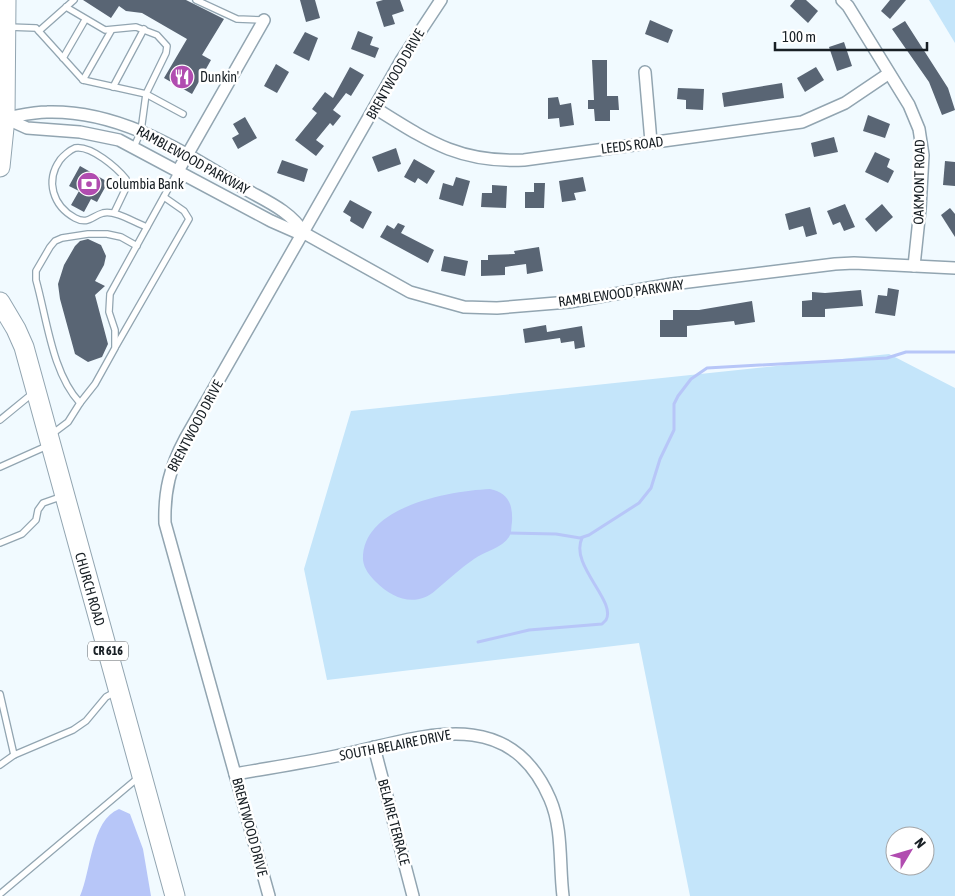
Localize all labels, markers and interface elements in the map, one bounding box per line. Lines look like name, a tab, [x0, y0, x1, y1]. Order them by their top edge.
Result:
scale bar	[775, 20, 928, 52]
street label: BRENTWOOD DRIVE	[363, 26, 427, 122]
text: 100 m	[782, 28, 816, 45]
restaurant icon: Dunkin'	[169, 64, 195, 90]
place label: Dunkin'	[200, 69, 239, 85]
street label: RAMBLEWOOD PARKWAY	[134, 122, 253, 198]
street label: LEEDS ROAD	[600, 133, 664, 157]
street label: OAKMONT ROAD	[910, 139, 928, 225]
bank icon: Columbia Bank	[76, 171, 102, 197]
place label: Columbia Bank	[106, 176, 184, 192]
street label: RAMBLEWOOD PARKWAY	[557, 276, 686, 310]
street label: BRENTWOOD DRIVE	[164, 377, 226, 475]
street label: CHURCH ROAD	[72, 550, 108, 628]
road number: CR 616	[88, 641, 128, 660]
street label: SOUTH BELAIRE DRIVE	[338, 726, 452, 764]
street label: BRENTWOOD DRIVE	[229, 776, 271, 878]
street label: BELAIRE TERRACE	[375, 777, 413, 867]
north arrow	[885, 826, 935, 876]
text: N	[911, 835, 929, 851]

